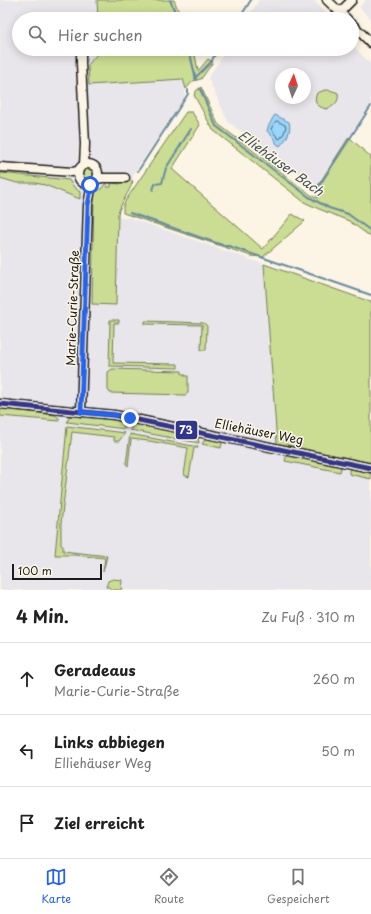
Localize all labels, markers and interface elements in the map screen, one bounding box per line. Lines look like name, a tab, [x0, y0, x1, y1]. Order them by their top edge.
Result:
search box	[12, 12, 359, 56]
icon: search	[26, 23, 48, 45]
text: Hier suchen	[58, 23, 143, 46]
north arrow	[275, 68, 311, 104]
water label: Elliehäuser Bach	[235, 125, 328, 200]
route start	[81, 176, 99, 194]
street label: Marie-Curie-Straße	[61, 250, 83, 366]
route end	[121, 409, 139, 427]
street label: Elliehäuser Weg	[213, 414, 305, 448]
line badge: 73	[175, 420, 198, 440]
text: 73	[179, 421, 193, 438]
scale bar	[12, 562, 102, 581]
text: 100 m	[18, 562, 52, 579]
text: 4 Min.	[16, 603, 69, 629]
text: Zu Fuß · 310 m	[261, 607, 355, 626]
text: Geradeaus	[54, 658, 136, 681]
icon: ahead	[16, 668, 38, 690]
text: 260 m	[313, 669, 355, 688]
text: Marie-Curie-Straße	[54, 681, 179, 700]
text: Links abbiegen	[54, 730, 165, 753]
icon: left	[16, 740, 38, 762]
text: 50 m	[321, 741, 355, 760]
text: Elliehäuser Weg	[54, 753, 151, 772]
text: Ziel erreicht	[54, 811, 145, 834]
icon: arrive	[16, 812, 38, 834]
tab: Karte	[41, 866, 71, 907]
tab: Route	[154, 866, 184, 907]
tab: Gespeichert	[267, 866, 330, 907]

